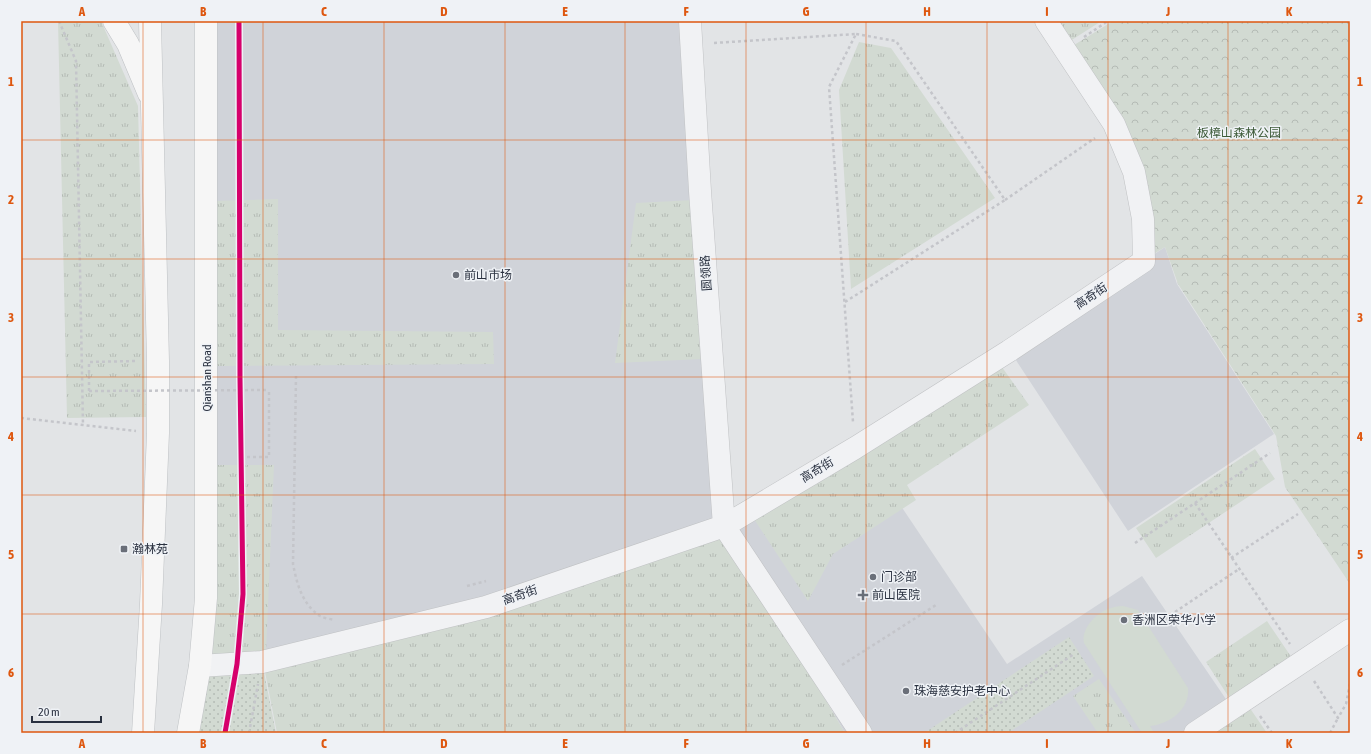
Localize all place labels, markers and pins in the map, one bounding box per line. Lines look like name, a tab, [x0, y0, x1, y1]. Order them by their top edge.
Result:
place label: 前山市场	[464, 268, 512, 282]
marker: 前山市场	[451, 270, 461, 280]
place label: 瀚林苑	[132, 542, 168, 556]
marker: 瀚林苑	[119, 544, 129, 554]
place label: 门诊部	[881, 570, 917, 584]
marker: 门诊部	[868, 572, 878, 582]
place label: 前山医院	[872, 588, 920, 602]
marker: 前山医院	[857, 589, 869, 601]
place label: 香洲区荣华小学	[1132, 613, 1216, 627]
marker: 香洲区荣华小学	[1119, 615, 1129, 625]
place label: 珠海慈安护老中心	[914, 684, 1010, 698]
marker: 珠海慈安护老中心	[901, 686, 911, 696]

